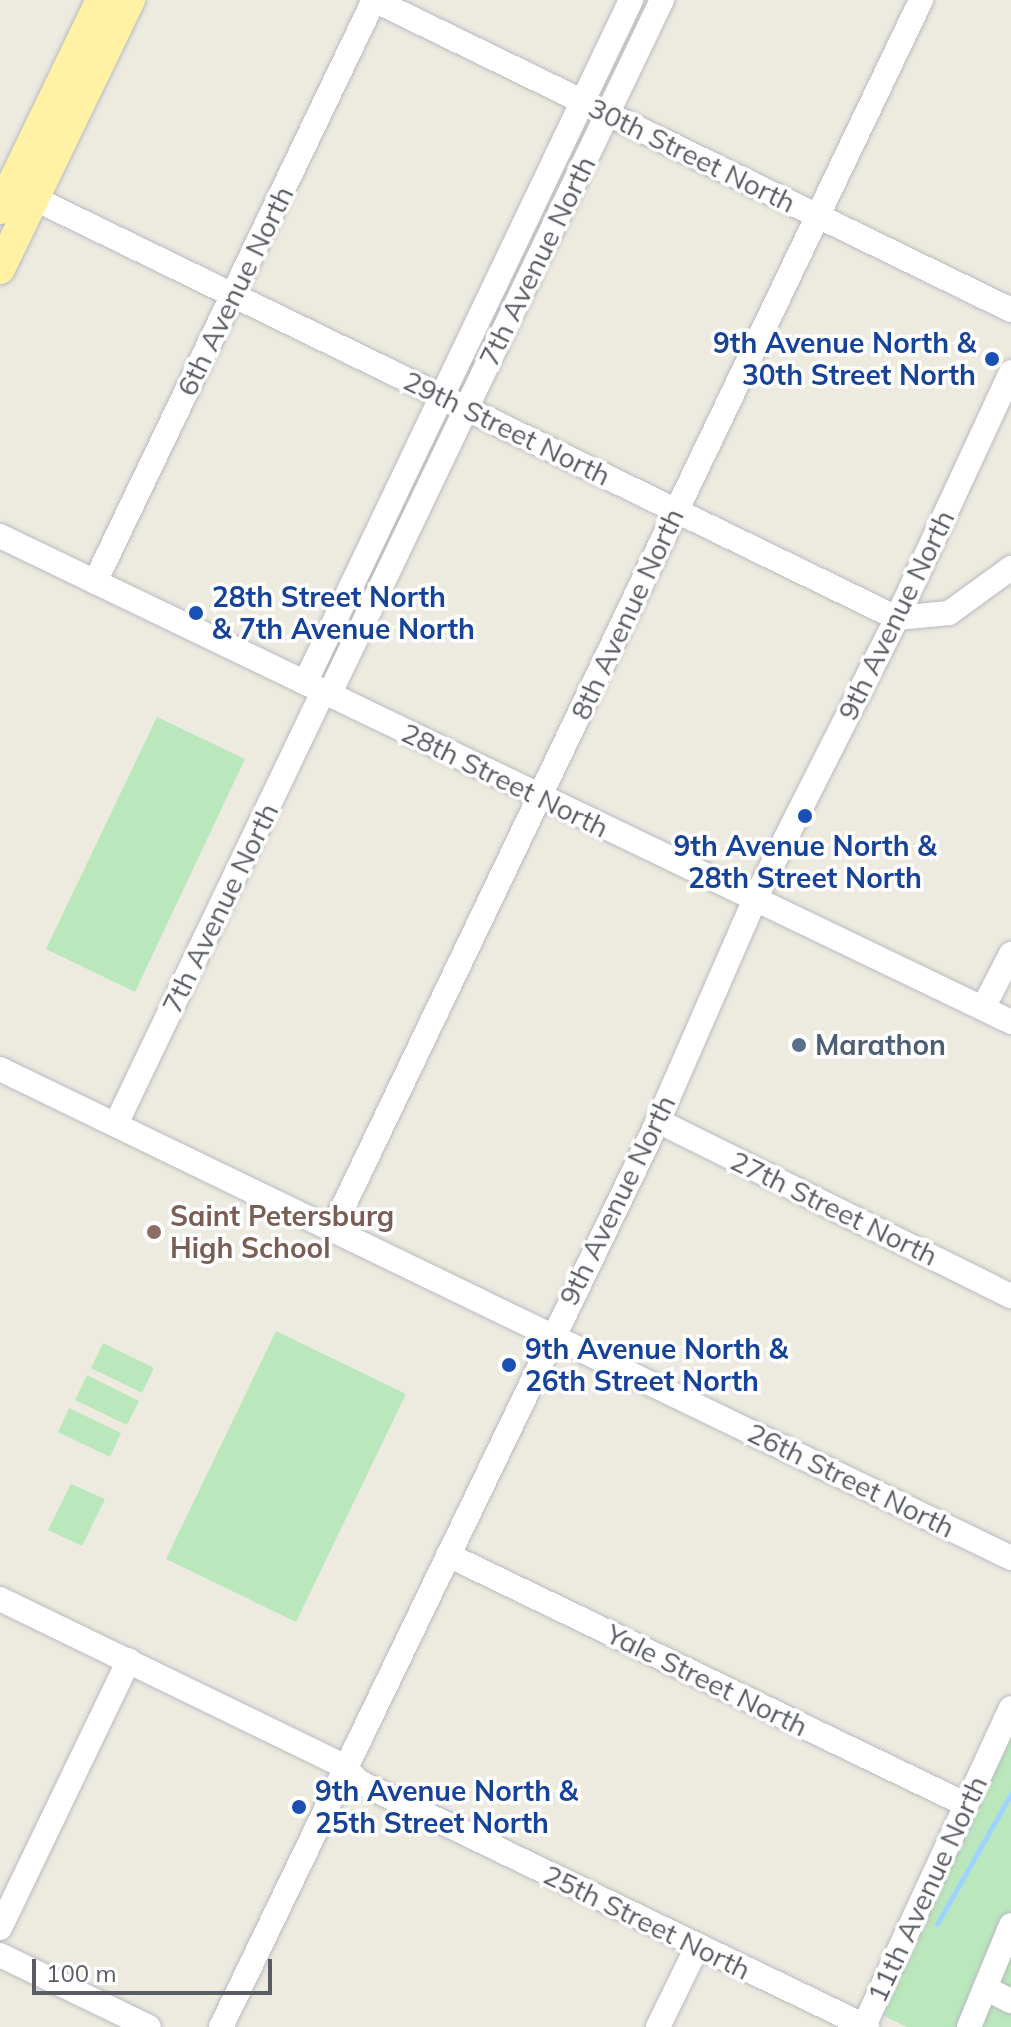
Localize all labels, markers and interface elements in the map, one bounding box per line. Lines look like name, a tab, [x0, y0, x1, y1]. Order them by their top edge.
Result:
street label: 30th Street North	[583, 90, 801, 220]
street label: 7th Avenue North	[472, 151, 602, 371]
street label: 6th Avenue North	[170, 181, 300, 401]
place label: 9th Avenue North & 30th Street North	[713, 326, 976, 392]
marker: 9th Avenue North & 30th Street North	[983, 350, 1001, 368]
street label: 29th Street North	[398, 363, 616, 493]
street label: 8th Avenue North	[563, 503, 691, 725]
street label: 9th Avenue North	[831, 505, 961, 725]
place label: 28th Street North & 7th Avenue North	[212, 580, 475, 646]
marker: 28th Street North & 7th Avenue North	[187, 604, 205, 622]
street label: 28th Street North	[396, 715, 614, 845]
street label: 7th Avenue North	[155, 798, 285, 1018]
marker: 9th Avenue North & 28th Street North	[796, 807, 814, 825]
place label: 9th Avenue North & 28th Street North	[673, 829, 937, 895]
place label: Marathon	[815, 1028, 946, 1062]
marker: Marathon	[790, 1036, 808, 1054]
street label: 9th Avenue North	[552, 1090, 682, 1310]
street label: 27th Street North	[725, 1143, 943, 1273]
place label: Saint Petersburg High School	[170, 1199, 394, 1265]
marker: Saint Petersburg High School	[145, 1223, 163, 1241]
place label: 9th Avenue North & 26th Street North	[525, 1332, 788, 1398]
marker: 9th Avenue North & 26th Street North	[500, 1356, 518, 1374]
street label: 26th Street North	[742, 1415, 960, 1545]
street label: Yale Street North	[601, 1617, 813, 1743]
street label: 11th Avenue North	[860, 1770, 994, 2008]
place label: 9th Avenue North & 25th Street North	[315, 1774, 578, 1840]
marker: 9th Avenue North & 25th Street North	[290, 1798, 308, 1816]
street label: 25th Street North	[538, 1857, 756, 1987]
scale bar	[36, 1943, 276, 1993]
text: 100 m	[46, 1958, 117, 1988]

